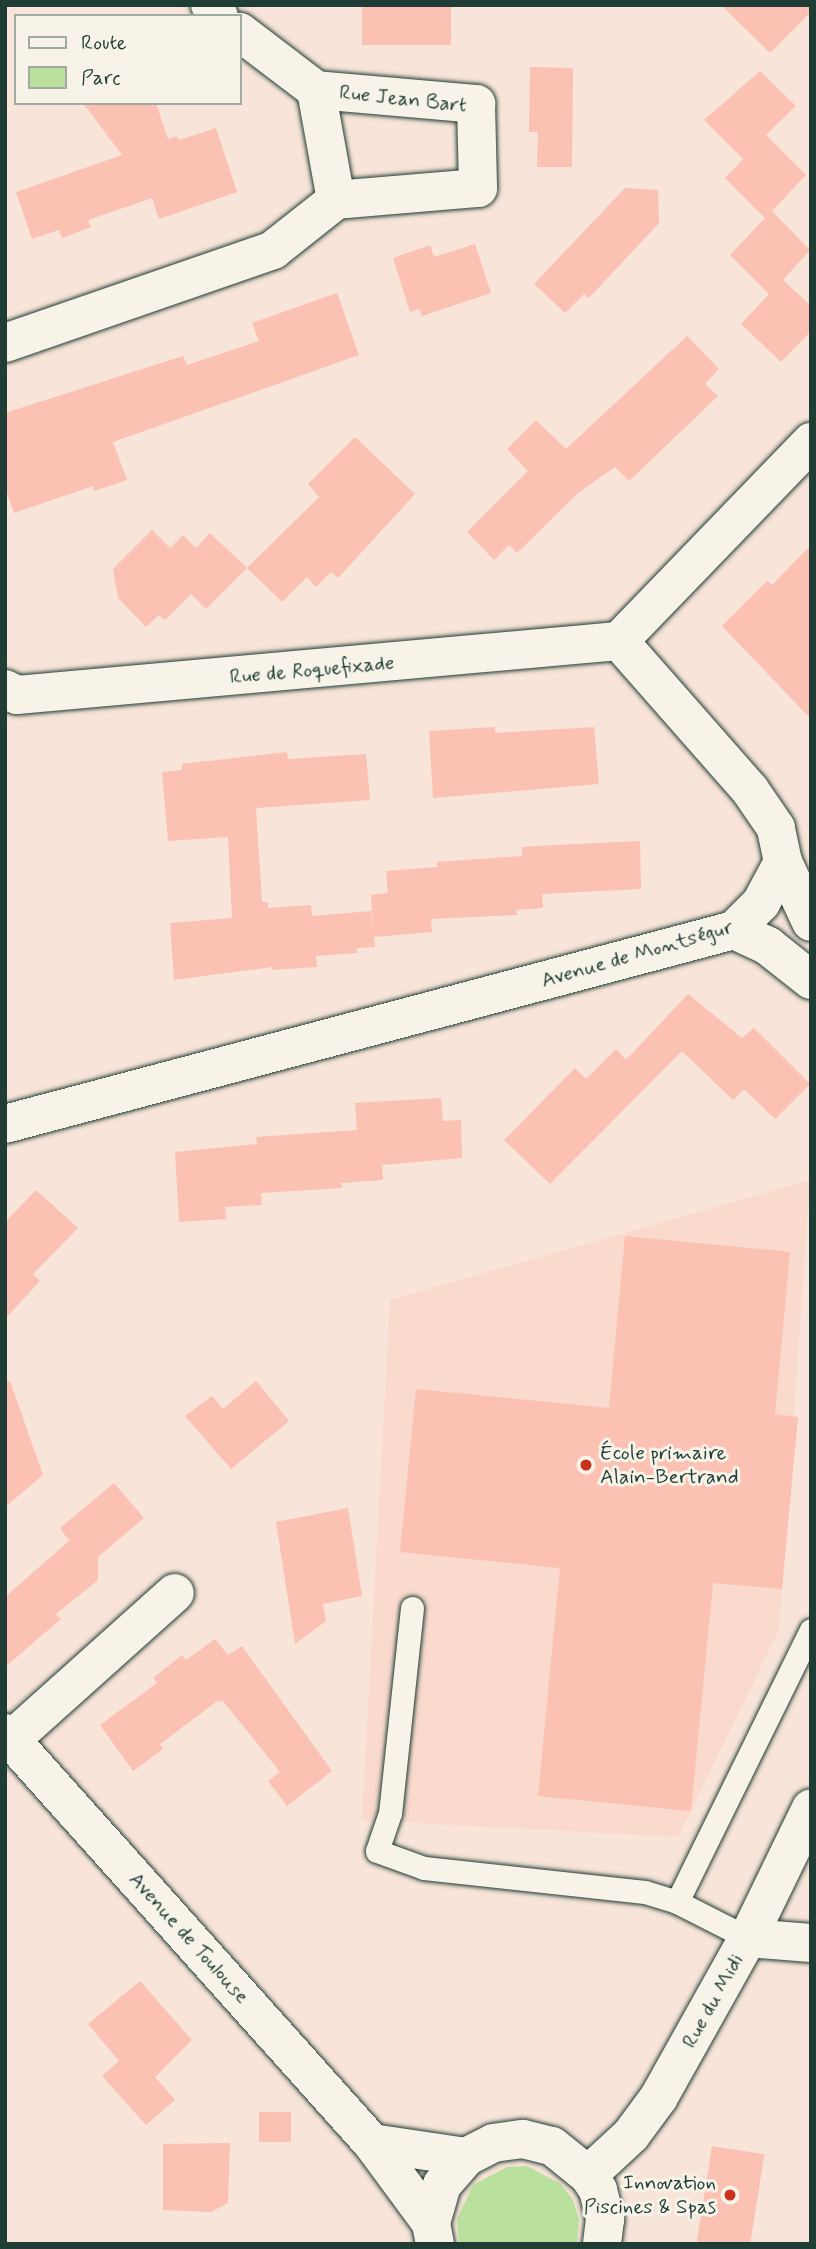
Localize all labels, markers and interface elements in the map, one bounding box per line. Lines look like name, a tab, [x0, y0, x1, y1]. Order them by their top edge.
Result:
legend	[14, 14, 242, 105]
text: Route	[81, 29, 127, 57]
text: Parc	[81, 64, 121, 92]
street label: Rue Jean Bart	[337, 80, 469, 118]
street label: Rue de Roquefixade	[228, 650, 396, 690]
street label: Avenue de Montségur	[541, 915, 733, 993]
place label: École primaire Alain-Bertrand	[600, 1440, 739, 1490]
marker: École primaire Alain-Bertrand	[578, 1457, 594, 1473]
street label: Avenue de Toulouse	[125, 1869, 253, 2007]
street label: Rue du Midi	[678, 1951, 748, 2051]
place label: Innovation Piscines & Spas	[584, 2170, 716, 2220]
marker: Innovation Piscines & Spas	[722, 2187, 738, 2203]

